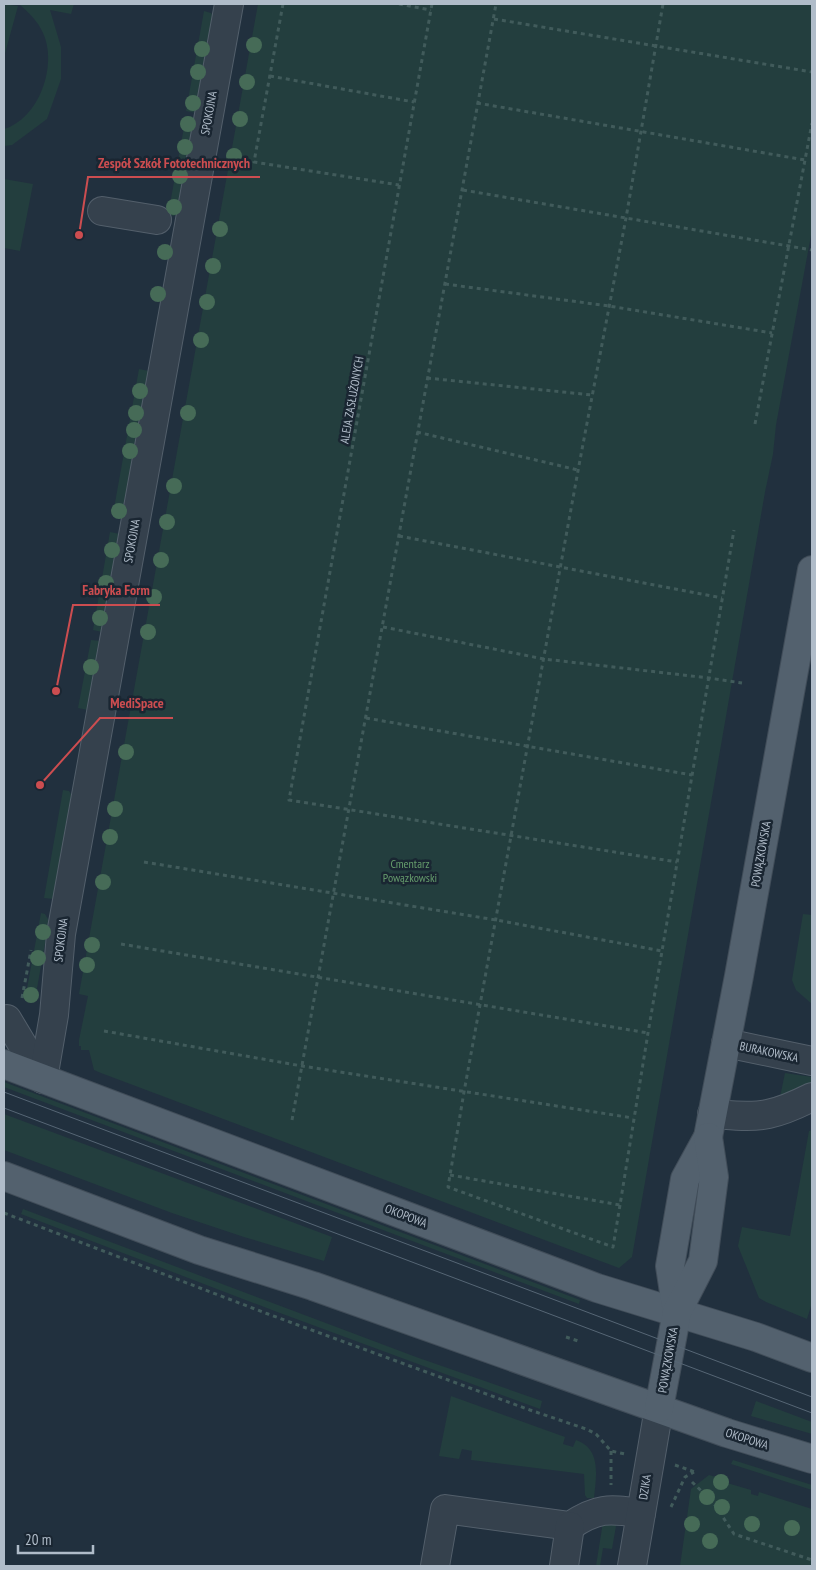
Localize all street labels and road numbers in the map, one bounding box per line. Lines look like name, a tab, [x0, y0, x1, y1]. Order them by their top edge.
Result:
street label: SPOKOJNA	[197, 90, 220, 136]
street label: ALEJA ZASŁUŻONYCH	[336, 355, 367, 445]
street label: SPOKOJNA	[120, 518, 143, 564]
street label: POWĄZKOWSKA	[747, 819, 774, 888]
street label: SPOKOJNA	[50, 917, 71, 963]
street label: BURAKOWSKA	[738, 1038, 800, 1065]
street label: OKOPOWA	[383, 1201, 430, 1231]
street label: POWĄZKOWSKA	[654, 1325, 681, 1394]
street label: OKOPOWA	[724, 1425, 771, 1453]
street label: DZIKA	[635, 1473, 654, 1501]

